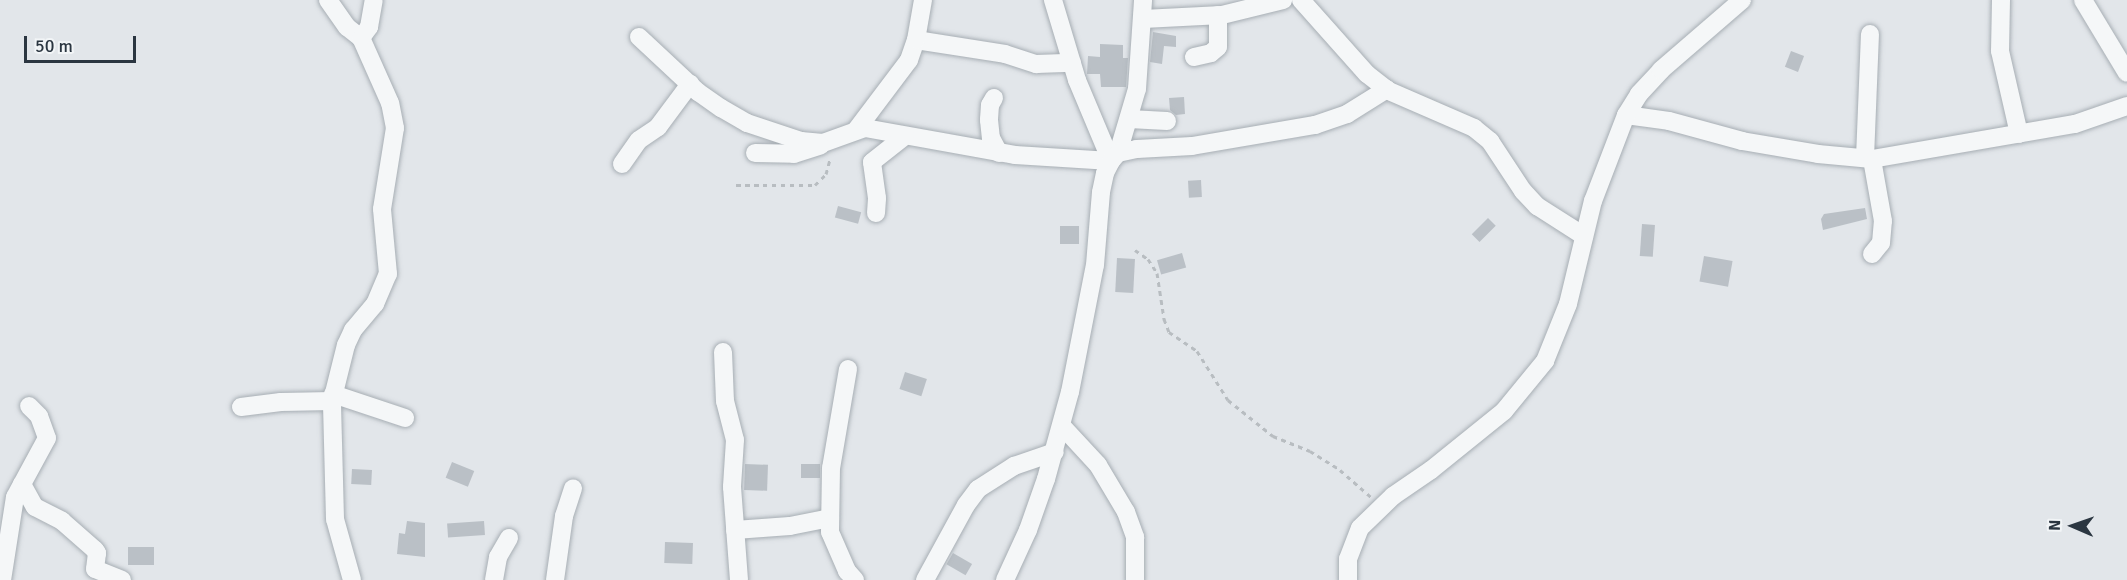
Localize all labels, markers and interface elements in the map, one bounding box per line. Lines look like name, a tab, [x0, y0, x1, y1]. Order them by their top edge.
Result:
scale bar	[27, 24, 140, 62]
text: 50 m	[35, 35, 73, 57]
north arrow	[2043, 496, 2103, 556]
text: N	[2045, 519, 2065, 531]

